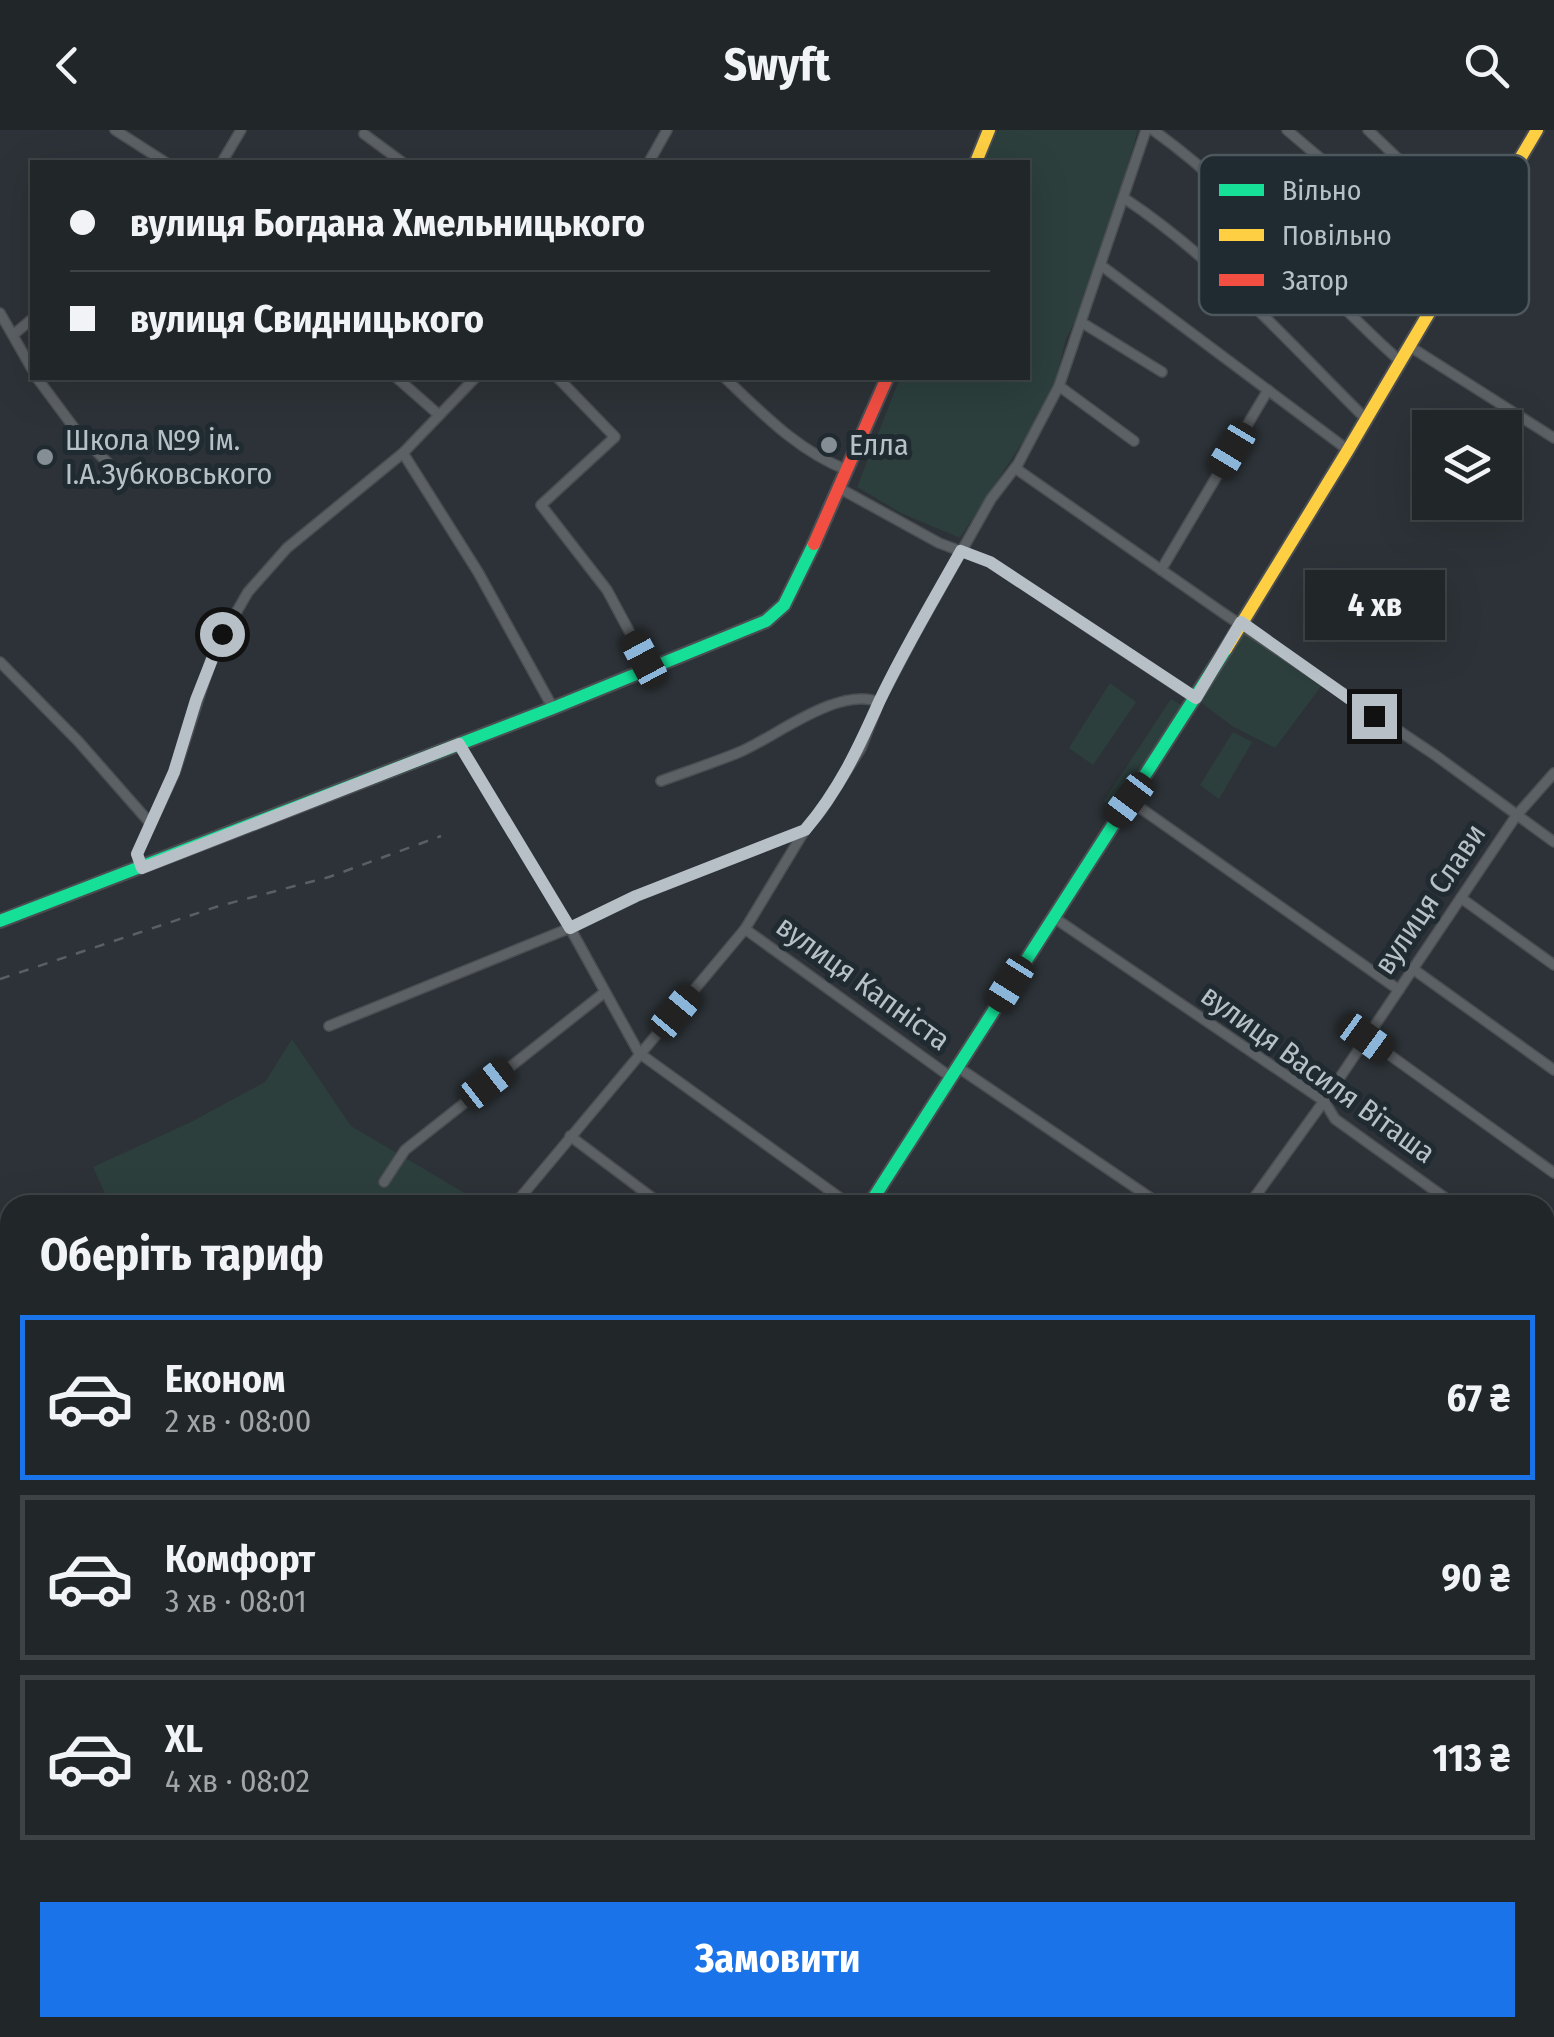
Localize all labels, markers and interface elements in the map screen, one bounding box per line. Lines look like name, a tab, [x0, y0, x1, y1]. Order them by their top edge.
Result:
icon: back	[40, 38, 95, 93]
text: Swyft	[724, 38, 830, 92]
icon: search	[1459, 38, 1514, 93]
legend	[1199, 155, 1529, 315]
text: Вільно	[1282, 174, 1361, 207]
text: вулиця Богдана Хмельницького	[130, 200, 645, 246]
text: Повільно	[1282, 219, 1392, 252]
text: Затор	[1282, 264, 1349, 297]
text: вулиця Свидницького	[130, 296, 484, 342]
map controls	[1412, 410, 1522, 520]
button: layers	[1412, 410, 1522, 520]
car	[1204, 417, 1260, 483]
place label: Школа №9 ім. І.А.Зубковського	[65, 422, 272, 492]
place label: Елла	[849, 427, 909, 463]
marker: Елла	[818, 434, 840, 456]
marker: Школа №9 ім. І.А.Зубковського	[34, 446, 56, 468]
callout: 4 хв	[1304, 571, 1444, 641]
text: 4 хв	[1348, 586, 1402, 624]
route start	[200, 612, 245, 657]
car	[617, 625, 671, 693]
route end	[1352, 694, 1397, 739]
car	[1099, 767, 1159, 833]
street label: вулиця Слави	[1367, 817, 1493, 981]
street label: вулиця Капніста	[769, 908, 957, 1058]
car	[981, 951, 1039, 1017]
street label: вулиця Василя Віташа	[1194, 977, 1442, 1171]
car	[645, 979, 707, 1045]
car	[1333, 1008, 1399, 1068]
car	[454, 1054, 520, 1114]
text: Оберіть тариф	[40, 1228, 324, 1282]
icon: car	[45, 1353, 135, 1443]
text: Економ	[165, 1356, 285, 1402]
text: 67 ₴	[1447, 1375, 1510, 1421]
text: 2 хв · 08:00	[165, 1402, 311, 1440]
icon: car	[45, 1533, 135, 1623]
text: Комфорт	[165, 1536, 315, 1582]
text: 90 ₴	[1442, 1555, 1510, 1601]
text: 3 хв · 08:01	[165, 1582, 307, 1620]
icon: car	[45, 1713, 135, 1803]
text: XL	[165, 1716, 203, 1762]
text: 113 ₴	[1433, 1735, 1510, 1781]
text: 4 хв · 08:02	[165, 1762, 310, 1800]
button: Замовити	[40, 1902, 1515, 2017]

